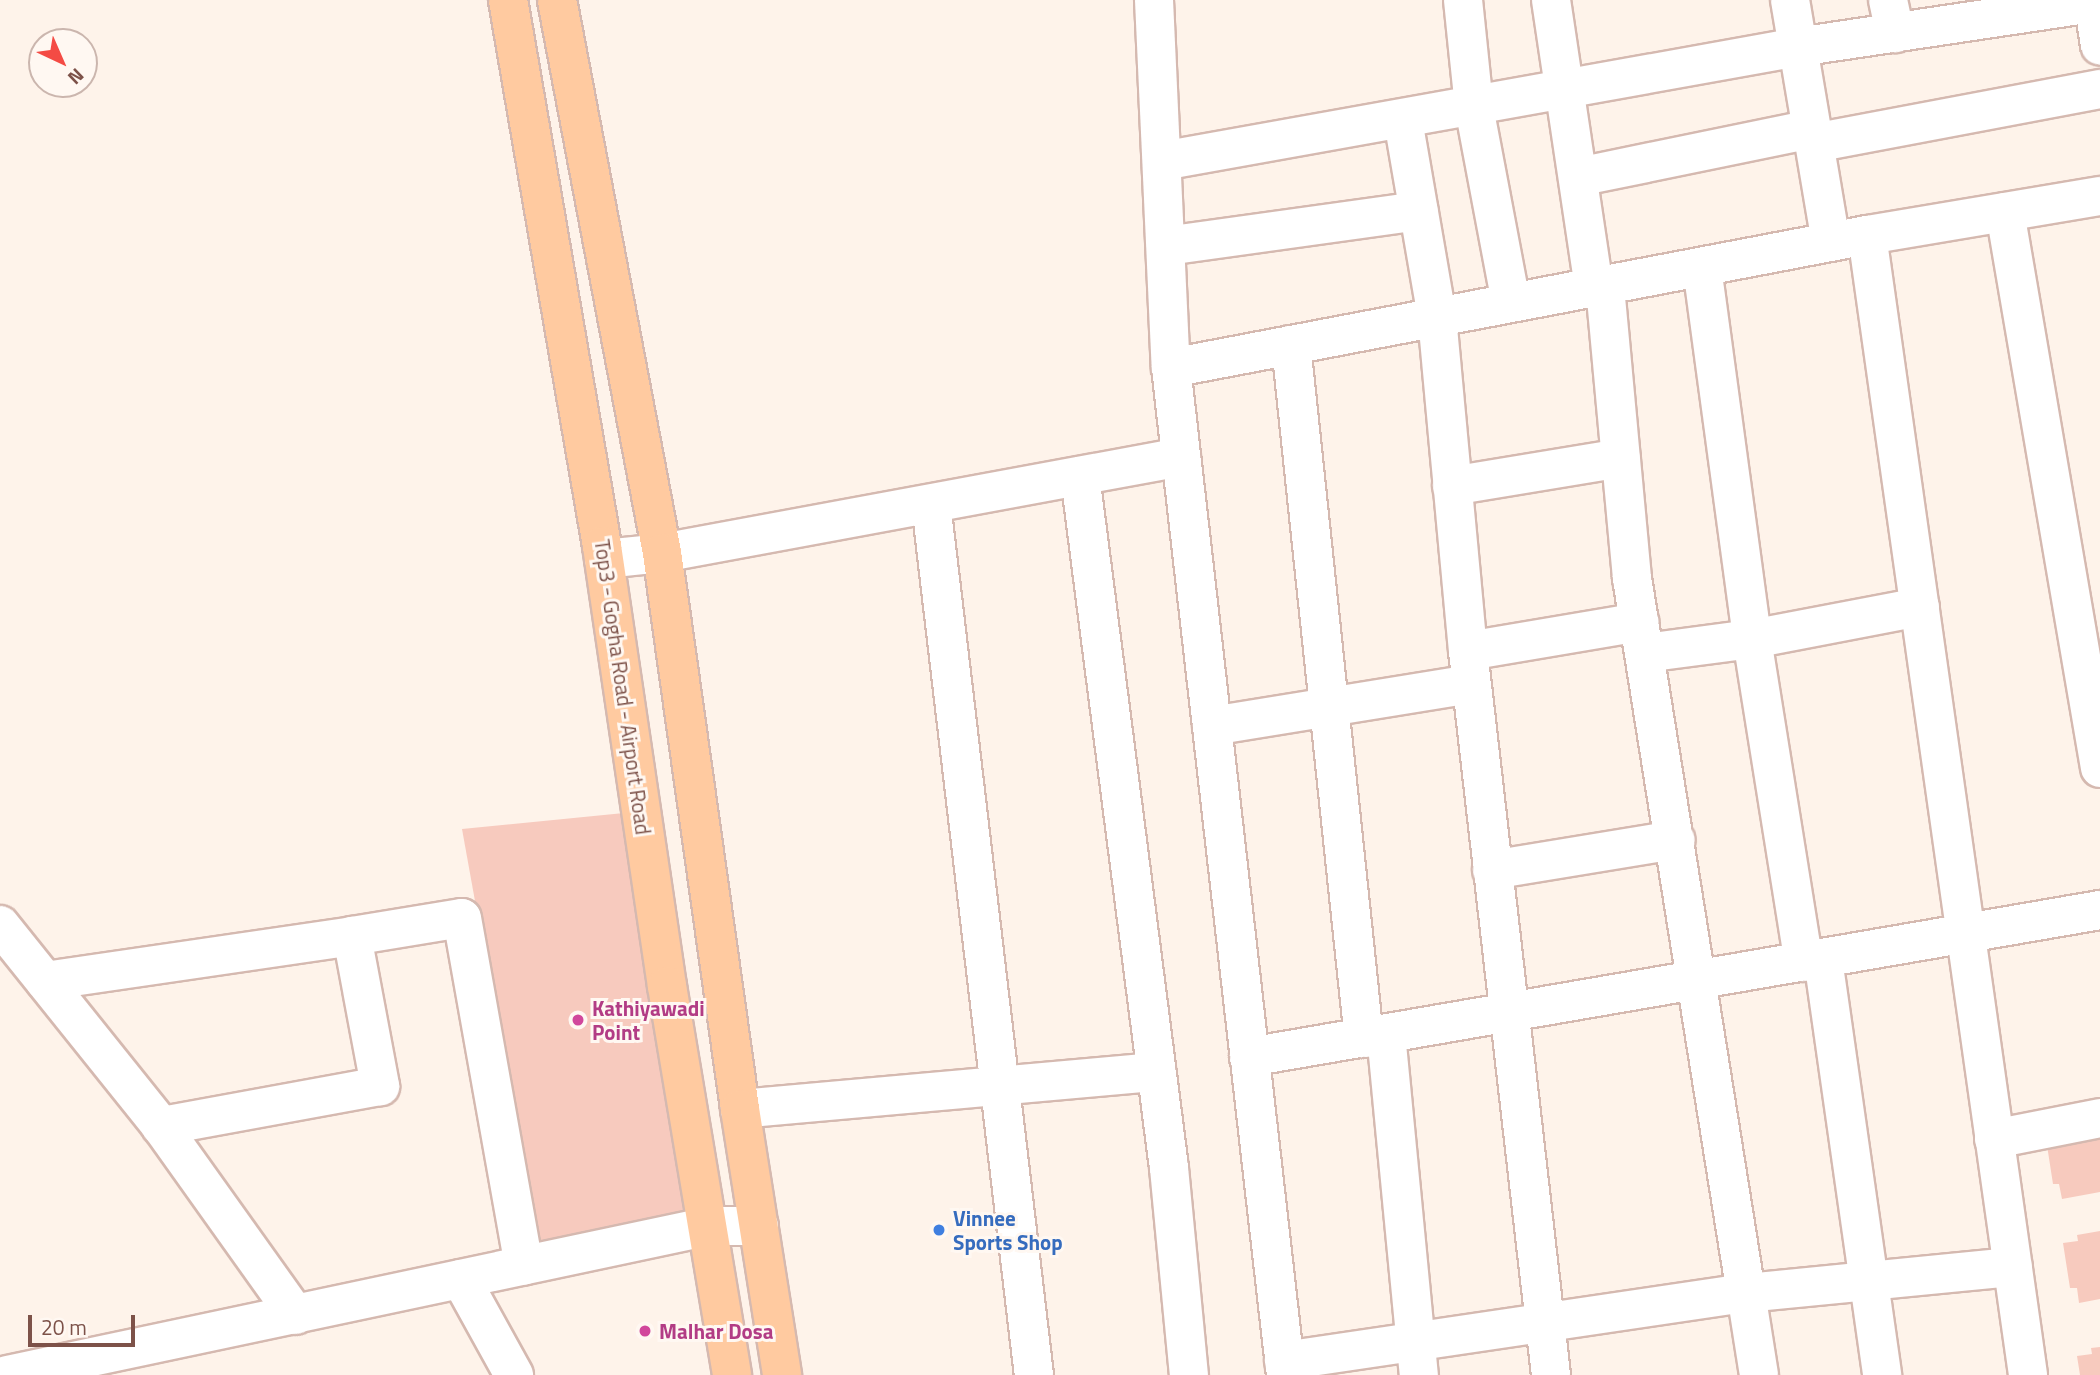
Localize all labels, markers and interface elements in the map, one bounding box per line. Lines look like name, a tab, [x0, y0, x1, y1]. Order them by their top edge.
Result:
north arrow	[28, 28, 98, 98]
text: N	[62, 62, 91, 92]
street label: Top3 - Gogha Road - Airport Road	[590, 538, 656, 836]
place label: Kathiyawadi Point	[592, 995, 705, 1045]
marker: Kathiyawadi Point	[570, 1012, 586, 1028]
place label: Vinnee Sports Shop	[953, 1205, 1063, 1255]
marker: Vinnee Sports Shop	[931, 1222, 947, 1238]
scale bar	[32, 1302, 138, 1346]
text: 20 m	[41, 1311, 87, 1343]
place label: Malhar Dosa	[659, 1318, 773, 1344]
marker: Malhar Dosa	[637, 1323, 653, 1339]

